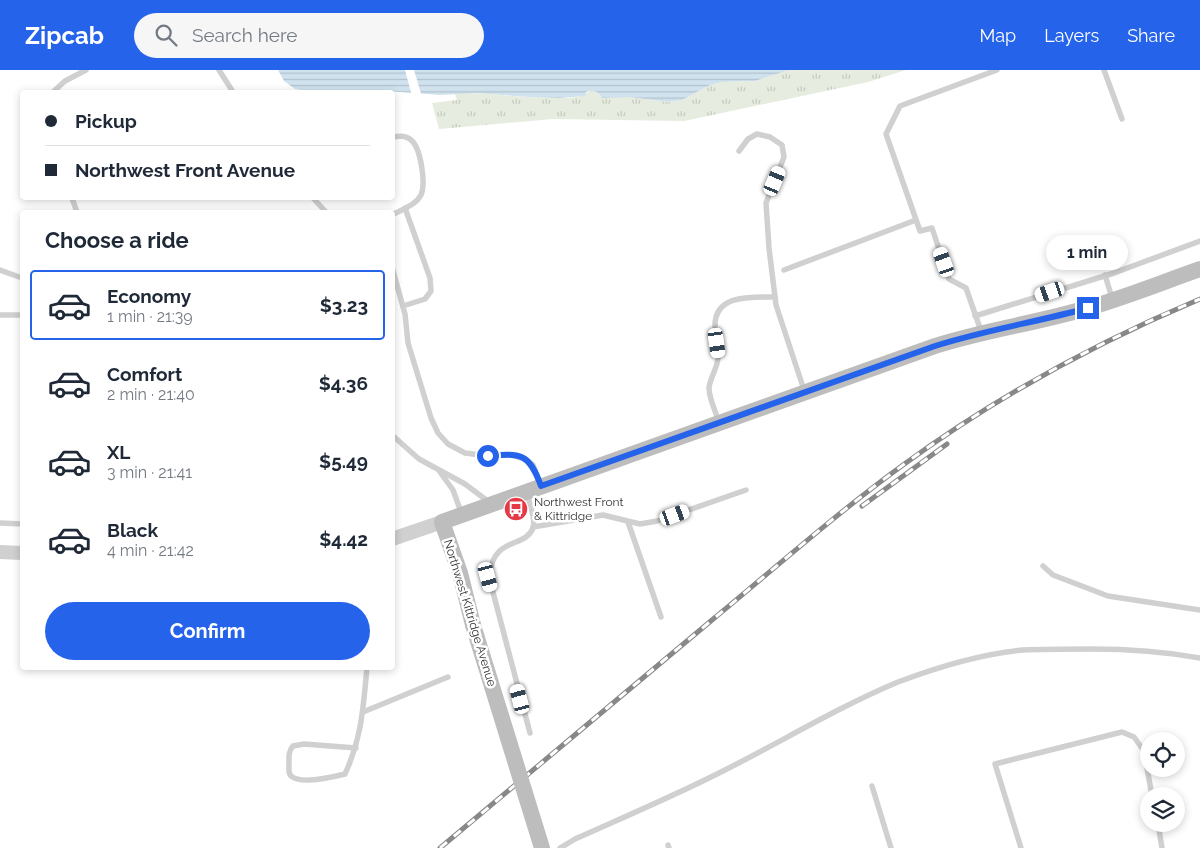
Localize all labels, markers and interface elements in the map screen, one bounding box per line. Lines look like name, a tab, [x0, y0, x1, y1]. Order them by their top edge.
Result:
search box	[134, 13, 484, 58]
text: Zipcab	[25, 21, 104, 50]
icon: search	[152, 21, 180, 49]
text: Search here	[192, 24, 297, 46]
text: Map	[980, 25, 1016, 46]
text: Layers	[1044, 25, 1099, 46]
text: Share	[1127, 25, 1175, 46]
text: Pickup	[75, 110, 137, 132]
text: Northwest Front Avenue	[75, 159, 295, 181]
car	[762, 164, 787, 198]
text: Choose a ride	[45, 227, 189, 253]
callout: 1 min	[1047, 236, 1129, 270]
text: 1 min	[1067, 243, 1107, 262]
car	[932, 245, 955, 279]
car	[1033, 280, 1066, 304]
icon: car	[47, 283, 92, 328]
text: Economy	[107, 285, 191, 307]
text: $3.23	[320, 294, 368, 316]
route end	[1077, 297, 1099, 319]
text: 1 min · 21:39	[107, 307, 193, 326]
car	[707, 327, 726, 359]
icon: car	[47, 361, 92, 406]
text: Comfort	[107, 363, 182, 385]
text: $4.36	[319, 372, 368, 394]
text: 2 min · 21:40	[107, 385, 195, 404]
icon: car	[47, 439, 92, 484]
text: XL	[107, 441, 130, 463]
route start	[477, 445, 499, 467]
text: $5.49	[319, 450, 368, 472]
text: 3 min · 21:41	[107, 463, 192, 482]
place label: Northwest Front & Kittridge	[534, 495, 624, 523]
bus stop icon: Northwest Front & Kittridge	[503, 496, 529, 522]
car	[658, 503, 691, 527]
icon: car	[47, 517, 92, 562]
text: Black	[107, 519, 158, 541]
text: $4.42	[319, 528, 368, 550]
street label: Northwest Kittridge Avenue	[441, 538, 499, 688]
text: 4 min · 21:42	[107, 541, 194, 560]
car	[476, 561, 499, 593]
button: Confirm	[45, 602, 370, 660]
car	[508, 683, 531, 715]
map controls	[1140, 732, 1185, 832]
button: locate	[1140, 732, 1185, 777]
button: layers	[1140, 787, 1185, 832]

